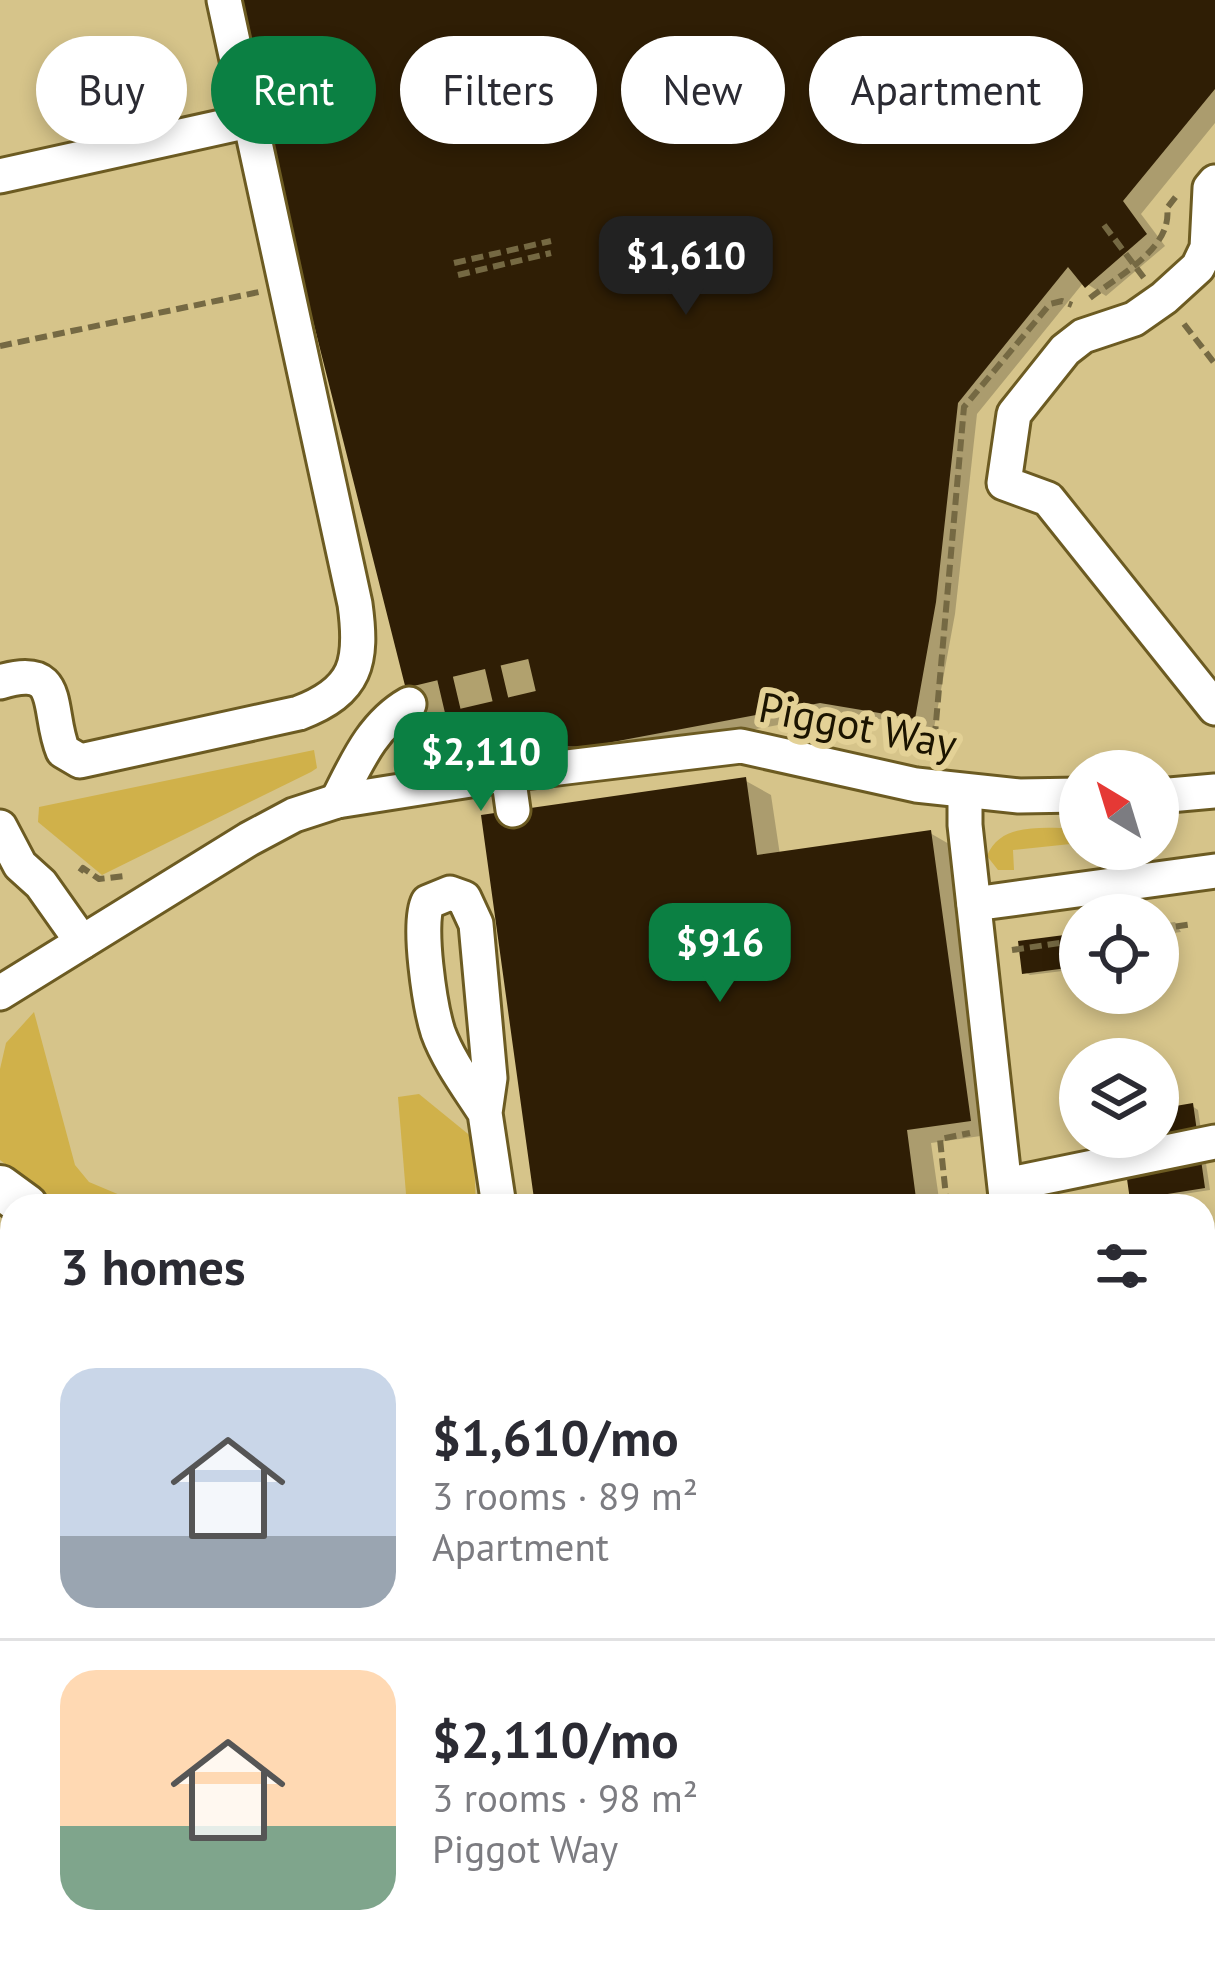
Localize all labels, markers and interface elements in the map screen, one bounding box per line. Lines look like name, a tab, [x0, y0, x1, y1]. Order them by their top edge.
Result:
chip: Buy	[36, 36, 187, 144]
chip: Rent	[211, 36, 376, 144]
chip: Filters	[400, 36, 597, 144]
chip: New	[621, 36, 785, 144]
chip: Apartment	[809, 36, 1083, 144]
pin: $1,610	[588, 216, 784, 318]
text: $1,610	[626, 229, 746, 280]
street label: Piggot Way	[754, 679, 962, 771]
pin: $2,110	[383, 712, 579, 814]
text: $2,110	[421, 725, 541, 776]
north arrow	[1059, 750, 1179, 870]
map controls	[1059, 750, 1179, 1158]
button: locate	[1059, 894, 1179, 1014]
pin: $916	[649, 903, 791, 1005]
text: $916	[676, 916, 764, 967]
button: layers	[1059, 1038, 1179, 1158]
text: 3 homes	[60, 1233, 246, 1299]
icon: filters	[1089, 1233, 1155, 1299]
text: $1,610/mo	[432, 1404, 679, 1470]
icon: home	[156, 1416, 300, 1560]
text: 3 rooms · 89 m²	[432, 1470, 698, 1521]
text: Apartment	[432, 1521, 609, 1572]
text: $2,110/mo	[432, 1706, 679, 1772]
icon: home	[156, 1718, 300, 1862]
text: 3 rooms · 98 m²	[432, 1772, 698, 1823]
text: Piggot Way	[432, 1823, 618, 1874]

